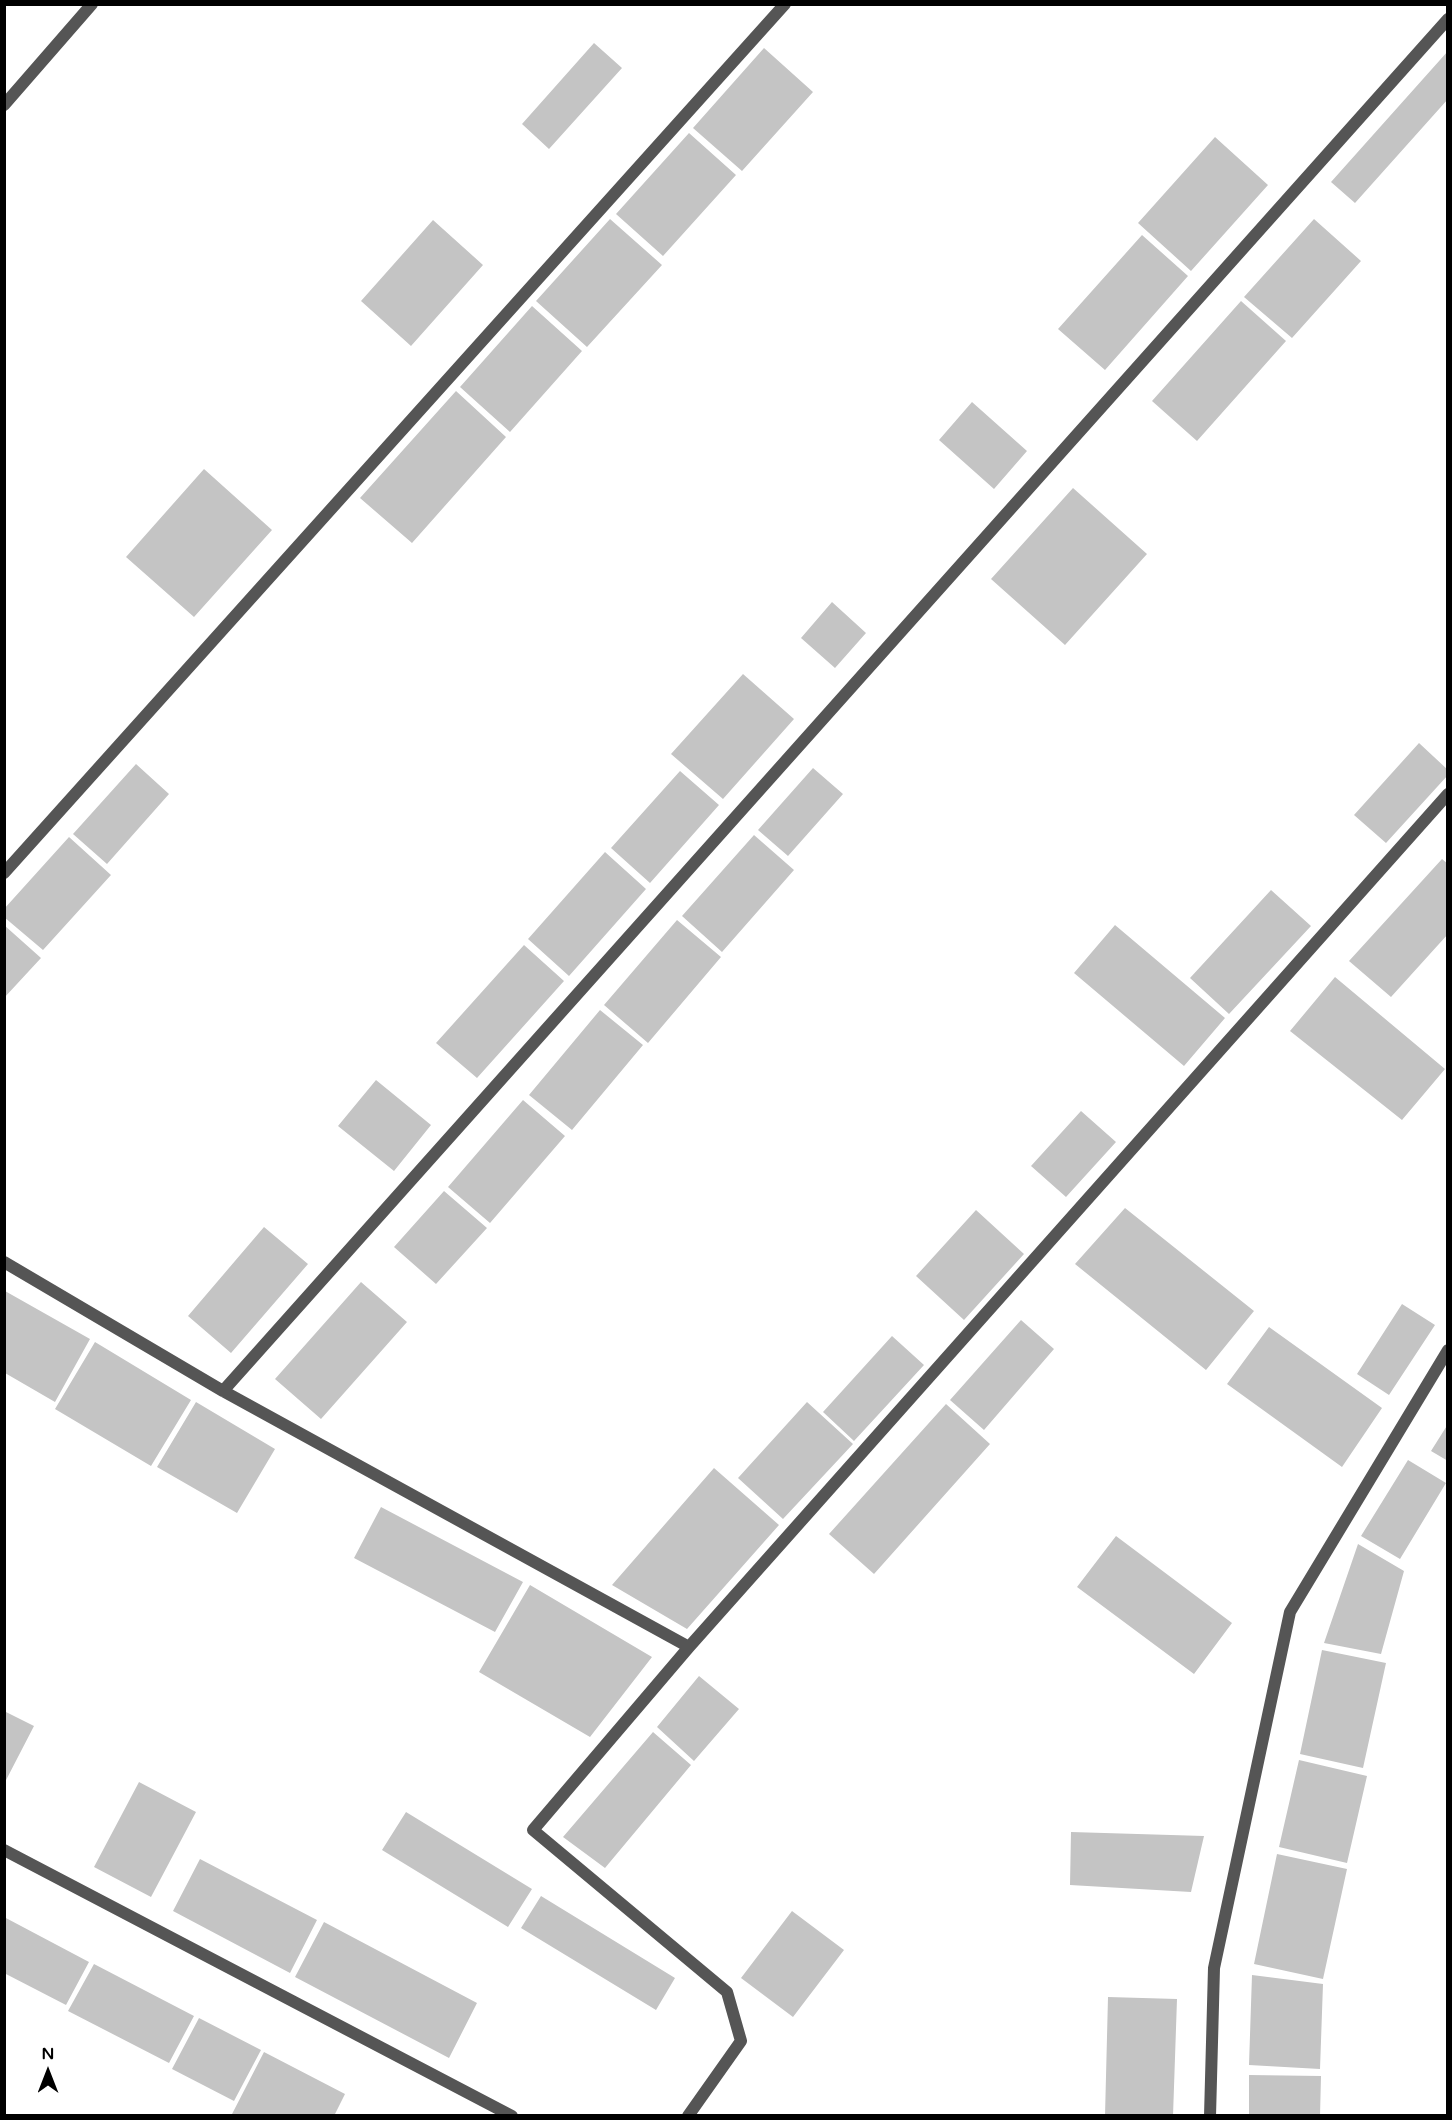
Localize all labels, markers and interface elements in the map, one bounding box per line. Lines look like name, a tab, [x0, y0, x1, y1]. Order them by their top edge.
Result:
north arrow	[18, 2042, 78, 2102]
text: N	[42, 2044, 54, 2064]

